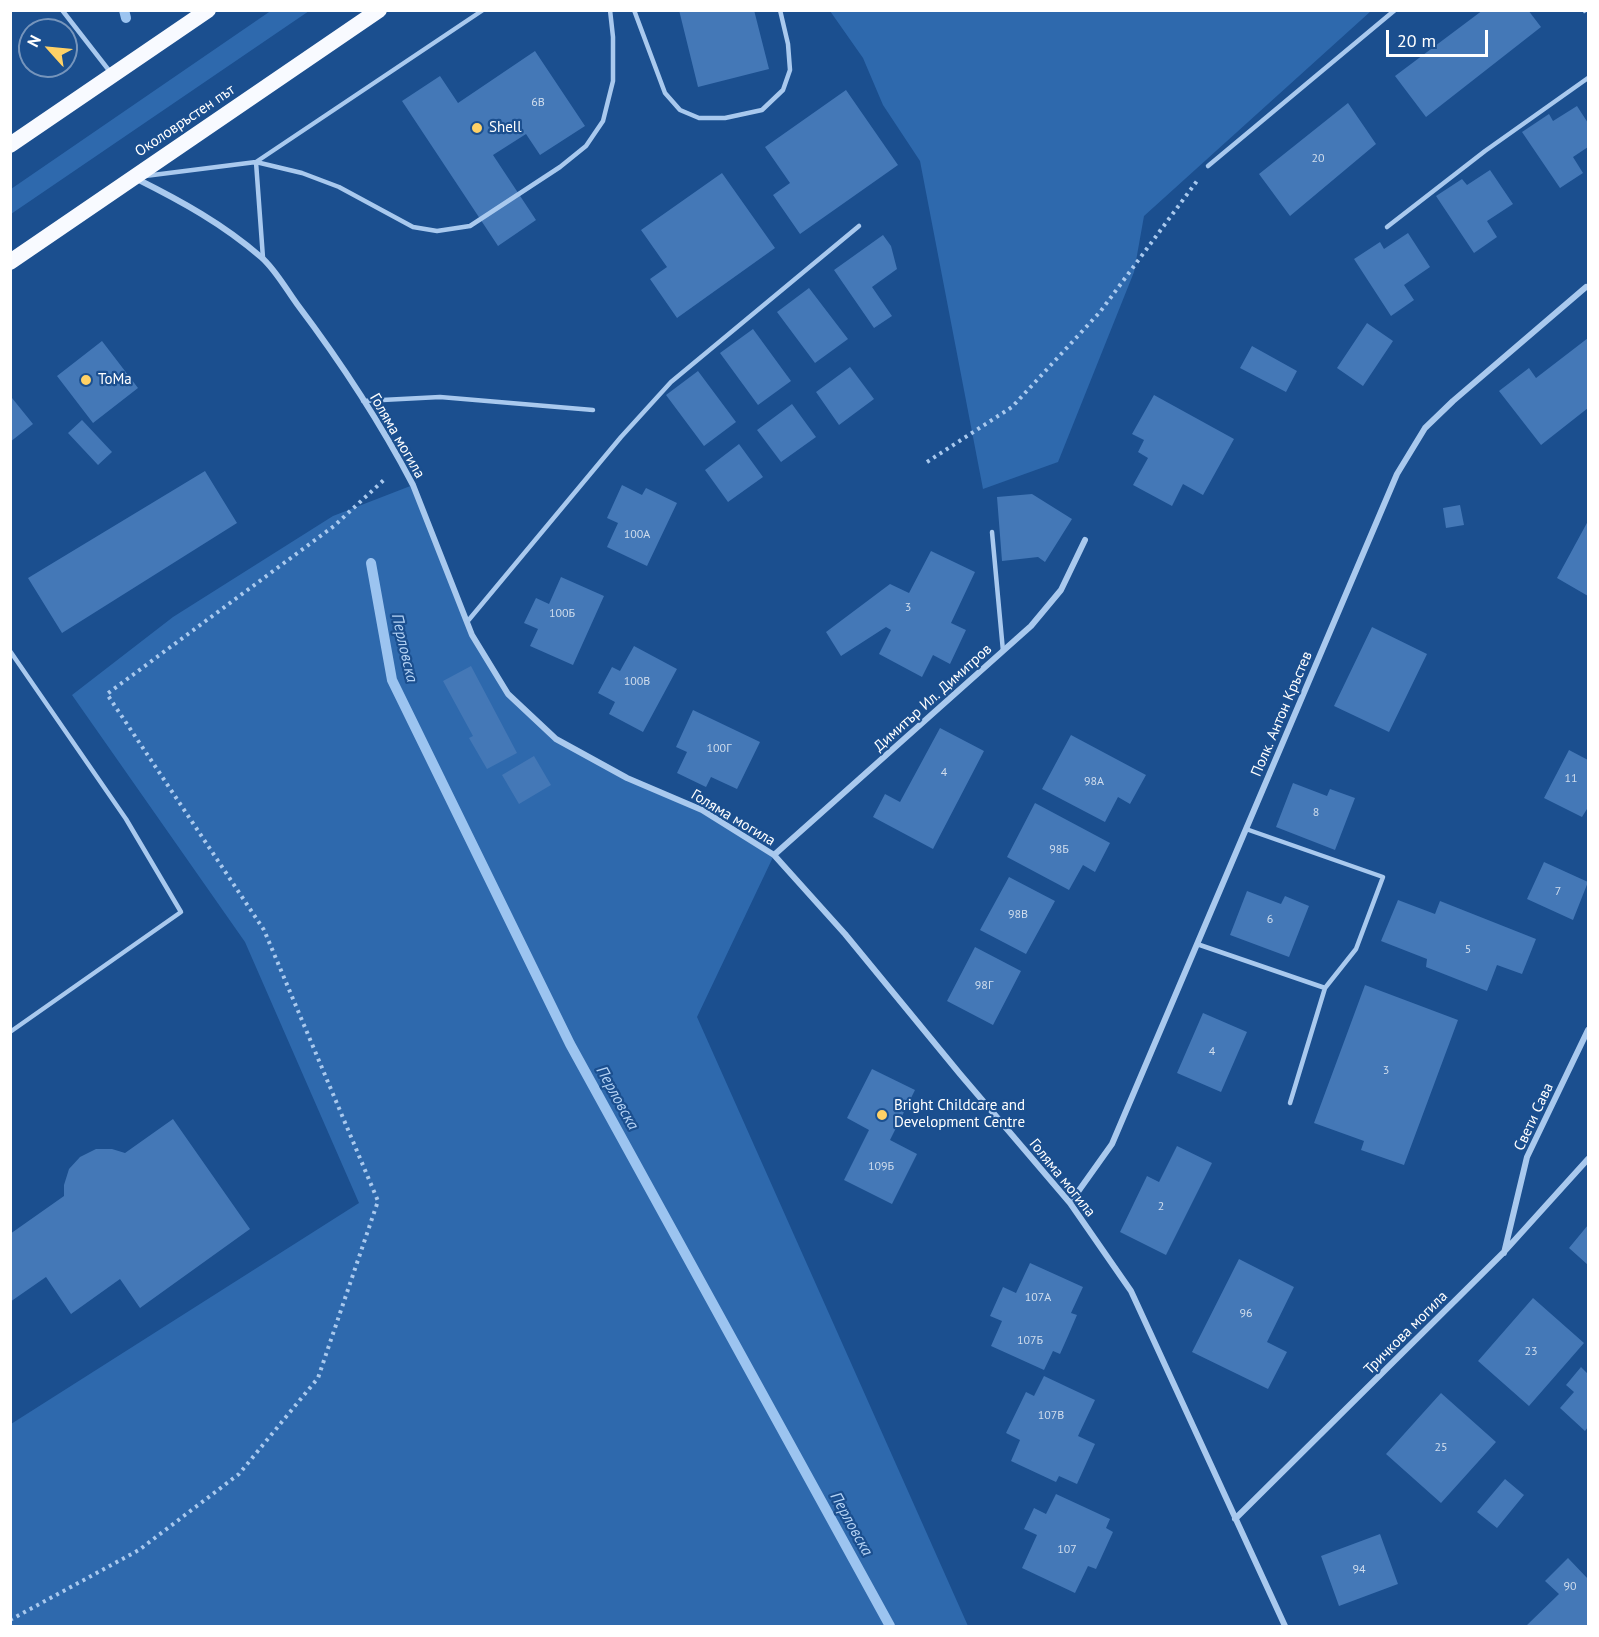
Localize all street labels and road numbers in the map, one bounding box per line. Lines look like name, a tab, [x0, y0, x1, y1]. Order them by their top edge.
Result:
street label: Околовръстен път	[132, 81, 238, 161]
street label: Голяма могила	[365, 390, 429, 482]
street label: Димитър Ил. Димитров	[870, 640, 996, 756]
street label: Полк. Антон Кръстев	[1247, 649, 1317, 779]
street label: Голяма могила	[688, 786, 778, 850]
street label: Свети Сава	[1510, 1080, 1558, 1154]
street label: Голяма могила	[1025, 1135, 1099, 1221]
street label: Тричкова могила	[1360, 1287, 1452, 1379]

